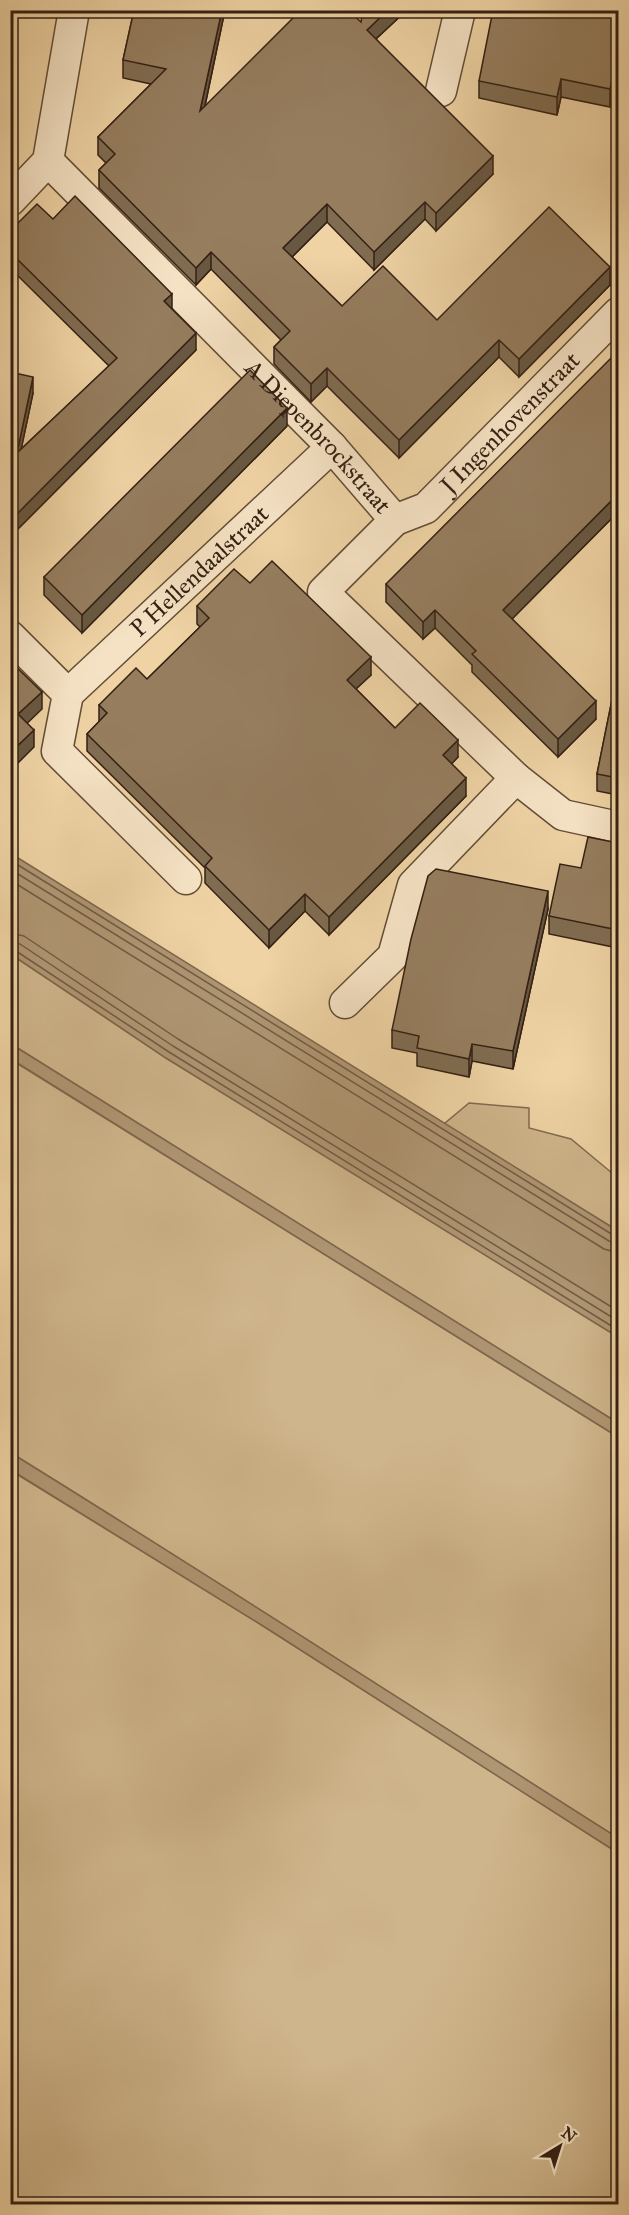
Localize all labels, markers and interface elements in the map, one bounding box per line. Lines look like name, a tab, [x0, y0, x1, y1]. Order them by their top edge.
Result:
street label: J Ingenhovenstraat	[432, 345, 587, 502]
street label: A Diepenbrockstraat	[238, 352, 398, 520]
street label: P Hellendaalstraat	[124, 499, 275, 643]
north arrow	[530, 2116, 590, 2176]
text: N	[558, 2123, 580, 2146]

